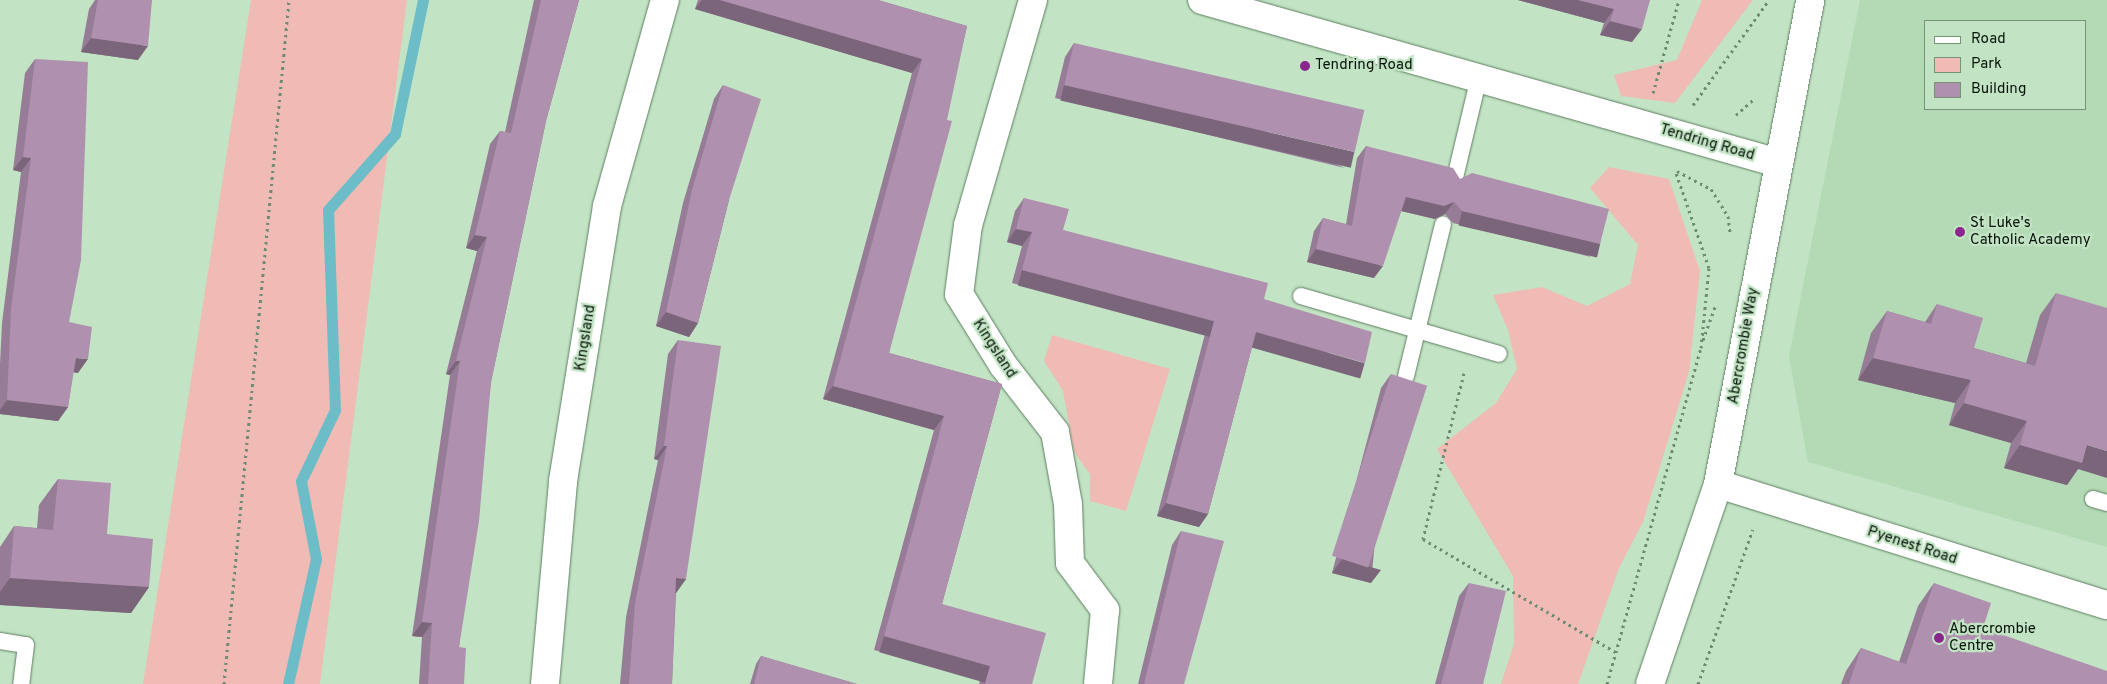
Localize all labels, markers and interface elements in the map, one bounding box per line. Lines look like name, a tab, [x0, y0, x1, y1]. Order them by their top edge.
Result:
legend	[1924, 20, 2087, 110]
text: Road	[1971, 30, 2006, 49]
text: Park	[1971, 55, 2002, 74]
place label: Tendring Road	[1315, 57, 1413, 75]
marker: Tendring Road	[1299, 60, 1311, 72]
text: Building	[1971, 80, 2026, 99]
street label: Tendring Road	[1658, 121, 1756, 165]
place label: St Luke's Catholic Academy	[1970, 214, 2091, 249]
marker: St Luke's Catholic Academy	[1954, 226, 1966, 238]
street label: Abercrombie Way	[1725, 286, 1763, 406]
street label: Kingsland	[572, 304, 600, 372]
street label: Kingsland	[968, 316, 1020, 382]
street label: Pyenest Road	[1865, 523, 1959, 569]
place label: Abercrombie Centre	[1949, 620, 2036, 655]
marker: Abercrombie Centre	[1933, 632, 1945, 644]

